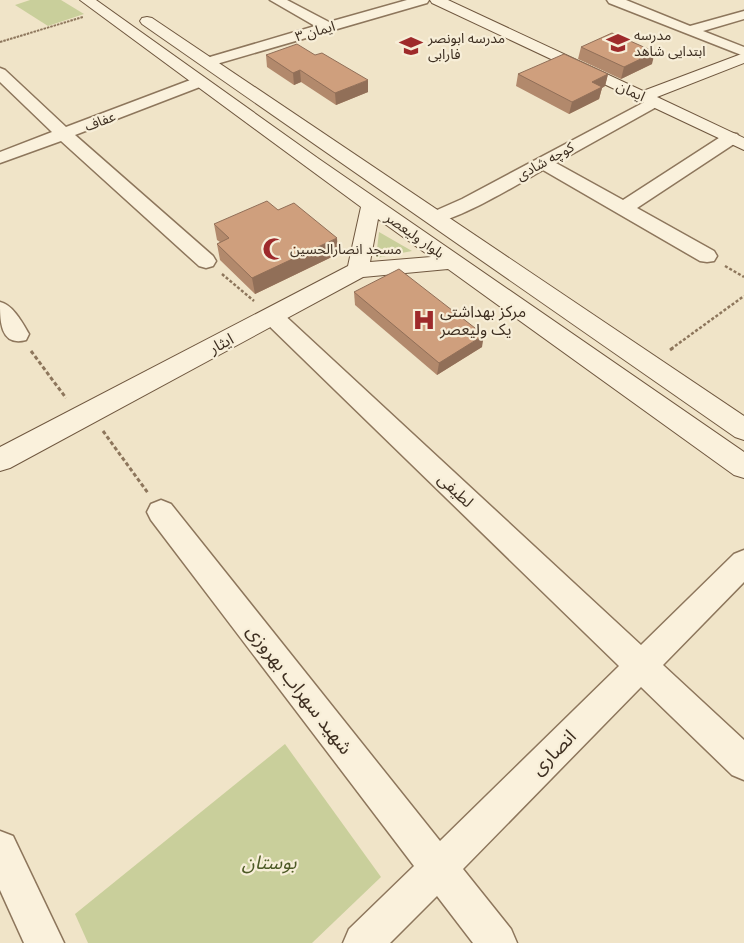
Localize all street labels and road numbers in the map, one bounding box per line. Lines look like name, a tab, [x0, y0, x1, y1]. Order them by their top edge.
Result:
street label: ایمان ۳	[293, 18, 337, 45]
street label: ایمان	[614, 78, 648, 105]
street label: عفاف	[82, 108, 118, 134]
street label: کوچه شادی	[513, 139, 578, 185]
street label: بلوار ولیعصر	[381, 208, 448, 262]
street label: ایثار	[205, 329, 237, 358]
street label: لطیفی	[434, 469, 477, 511]
street label: شهید سهراب بهروزی	[242, 620, 357, 759]
street label: انصاری	[526, 725, 581, 780]

